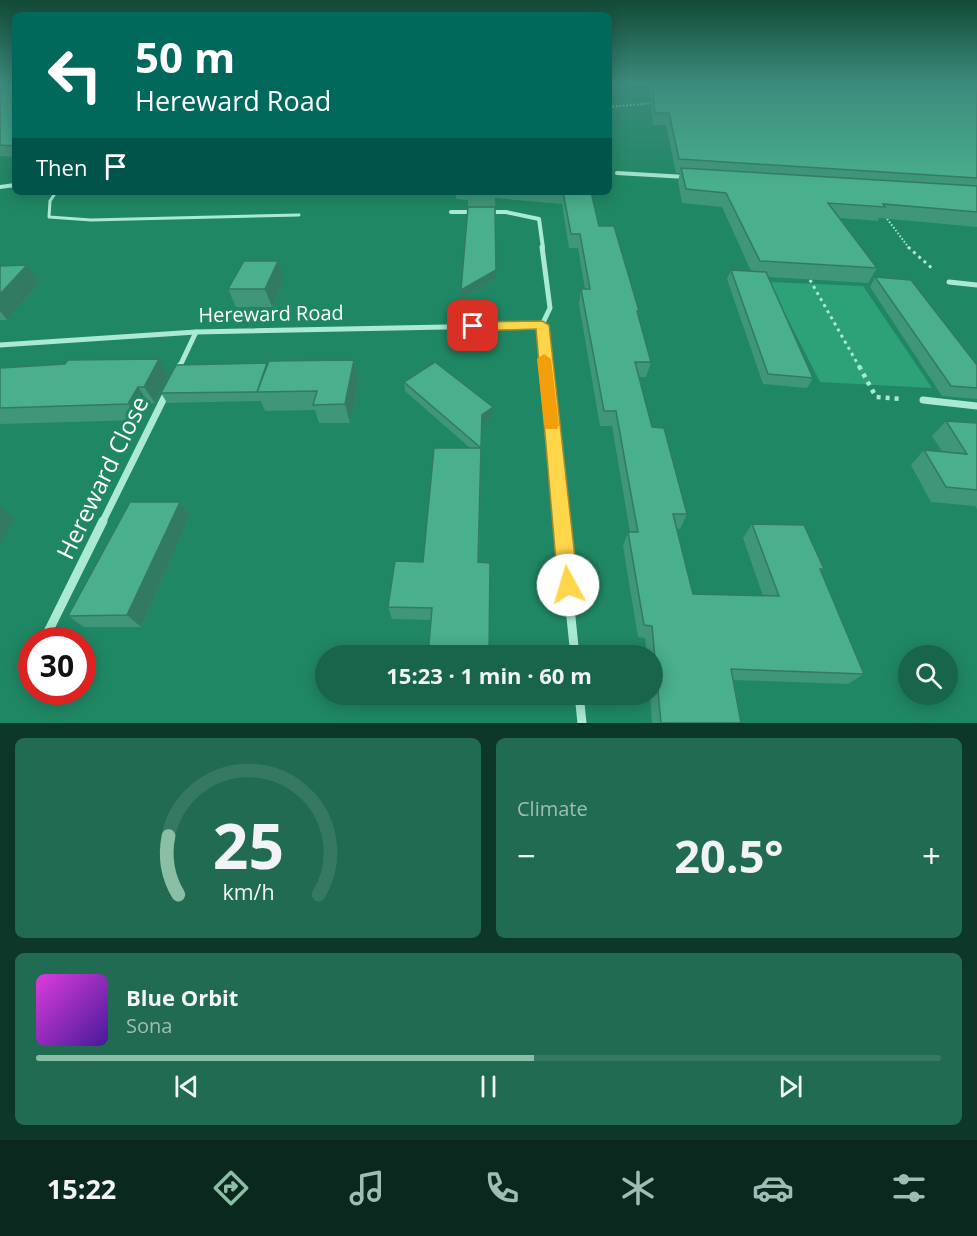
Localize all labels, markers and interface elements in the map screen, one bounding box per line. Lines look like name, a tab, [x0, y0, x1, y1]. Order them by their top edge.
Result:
text: 50 m	[135, 28, 235, 85]
icon: left	[36, 36, 114, 114]
text: Hereward Road	[135, 82, 331, 119]
icon: arrive	[99, 150, 132, 183]
text: Then	[36, 152, 87, 182]
street label: Hereward Road	[198, 299, 344, 328]
pin	[447, 300, 498, 351]
icon: arrive	[456, 309, 489, 342]
street label: Hereward Close	[48, 390, 155, 564]
position arrow	[536, 553, 600, 617]
speed limit sign: 30	[18, 627, 96, 705]
map controls	[898, 645, 958, 705]
button: search	[898, 645, 958, 705]
text: 15:23 · 1 min · 60 m	[386, 660, 592, 690]
text: Climate	[517, 795, 588, 822]
text: 25	[212, 802, 284, 887]
text: 20.5°	[674, 825, 784, 886]
text: −	[517, 833, 536, 878]
text: +	[922, 833, 941, 878]
text: km/h	[222, 877, 274, 906]
text: Blue Orbit	[126, 982, 238, 1012]
text: Sona	[126, 1012, 172, 1039]
icon: previous	[170, 1070, 203, 1103]
icon: pause	[472, 1070, 505, 1103]
icon: next	[774, 1070, 807, 1103]
icon: directions	[210, 1167, 252, 1209]
icon: music	[346, 1167, 388, 1209]
icon: phone	[481, 1167, 523, 1209]
icon: climate	[617, 1167, 659, 1209]
icon: car	[752, 1167, 794, 1209]
icon: filters	[888, 1167, 930, 1209]
text: 15:22	[47, 1170, 116, 1207]

